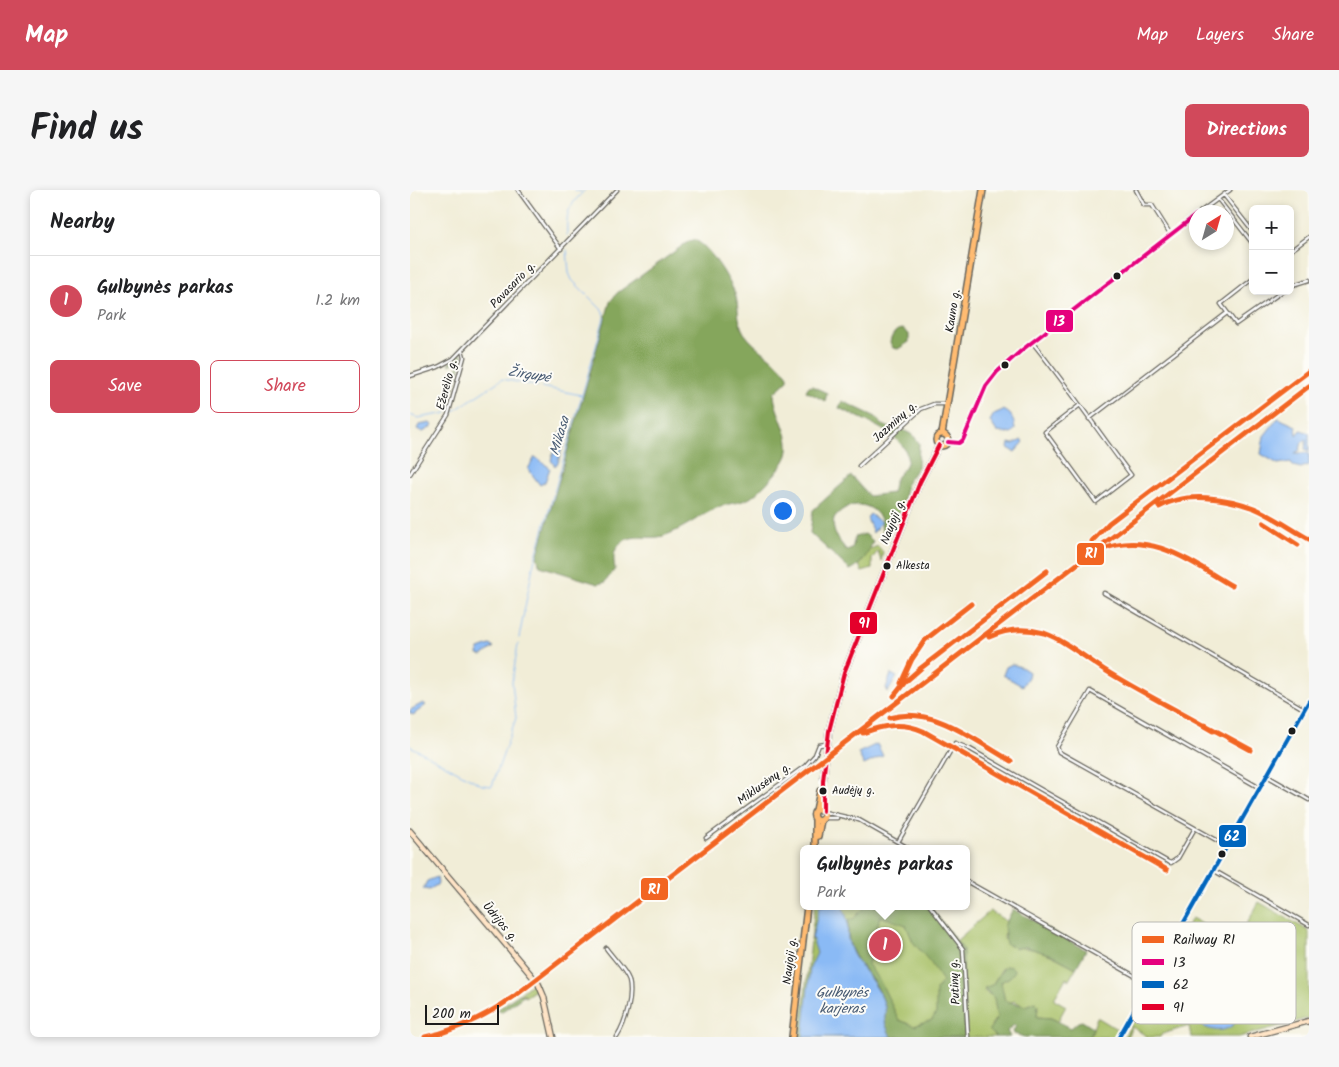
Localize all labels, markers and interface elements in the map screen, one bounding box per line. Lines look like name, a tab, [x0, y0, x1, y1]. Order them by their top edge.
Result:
text: Map	[25, 16, 68, 55]
text: Map	[1137, 21, 1168, 50]
text: Layers	[1196, 21, 1244, 50]
text: Share	[1272, 21, 1314, 50]
text: Find us	[30, 102, 143, 158]
button: Directions	[1185, 104, 1309, 157]
north arrow	[1189, 205, 1234, 250]
map controls	[1249, 205, 1294, 295]
button: +	[1249, 205, 1294, 250]
text: Nearby	[50, 206, 115, 239]
button: −	[1249, 250, 1294, 295]
street label: Pavasario g.	[486, 257, 541, 313]
unlabelled marker	[1112, 271, 1122, 281]
text: Gulbynės parkas	[97, 273, 233, 303]
text: 1	[64, 288, 68, 313]
text: 1.2 km	[315, 288, 360, 313]
street label: Kauno g.	[940, 288, 966, 334]
text: Park	[97, 303, 126, 328]
line badge: 13	[1045, 309, 1074, 333]
text: 13	[1053, 311, 1065, 333]
street label: Ežerėlio g.	[431, 358, 463, 412]
button: Save	[50, 360, 200, 413]
button: Share	[210, 360, 360, 413]
unlabelled marker	[1000, 360, 1010, 370]
water label: Žirgupė	[506, 361, 554, 390]
street label: Jazminų g.	[868, 397, 922, 447]
water label: Mikasa	[544, 412, 576, 458]
street label: Naujoji g.	[875, 496, 911, 547]
your location	[770, 498, 796, 524]
line badge: R1	[1076, 542, 1105, 566]
text: R1	[1085, 543, 1098, 565]
place label: Alkesta	[896, 557, 930, 575]
marker: Alkesta	[882, 561, 892, 571]
line badge: 91	[849, 611, 878, 635]
text: 91	[858, 613, 870, 635]
unlabelled marker	[1287, 726, 1297, 736]
street label: Miklusėnų g.	[733, 758, 795, 810]
place label: Audėjų g.	[832, 782, 875, 800]
marker: Audėjų g.	[818, 786, 828, 796]
line badge: 62	[1218, 824, 1247, 848]
text: 62	[1224, 826, 1240, 848]
popup	[800, 845, 970, 910]
unlabelled marker	[1217, 849, 1227, 859]
text: Gulbynės parkas	[817, 850, 953, 880]
line badge: R1	[640, 877, 669, 901]
text: R1	[648, 879, 661, 901]
text: Park	[817, 880, 846, 905]
street label: Ūdrijos g.	[478, 898, 522, 946]
legend	[1132, 922, 1296, 1024]
pin: 1	[869, 926, 901, 964]
text: Railway R1	[1173, 929, 1235, 951]
street label: Naujoji g.	[778, 936, 802, 986]
text: 13	[1173, 952, 1185, 974]
street label: Putinų g.	[944, 959, 966, 1005]
text: 62	[1173, 974, 1189, 996]
water label: Gulbynės karjeras	[816, 982, 870, 1020]
text: 91	[1173, 997, 1184, 1019]
scale bar	[425, 1002, 499, 1025]
text: 200 m	[432, 1003, 471, 1025]

